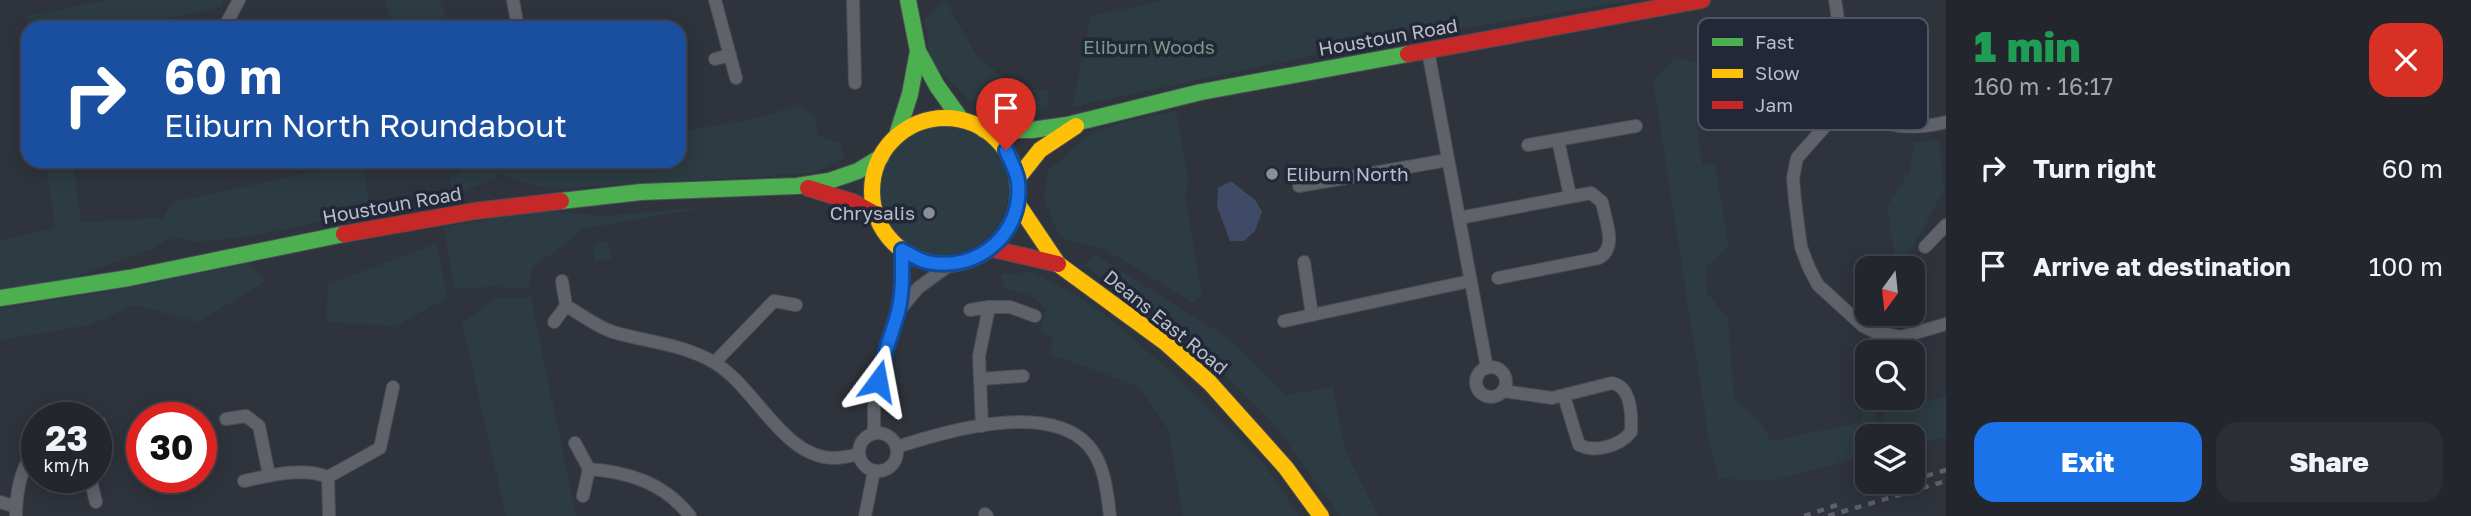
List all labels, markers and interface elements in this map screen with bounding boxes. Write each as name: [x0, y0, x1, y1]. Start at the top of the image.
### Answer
street label: Houstoun Road: [1317, 13, 1459, 60]
legend: [1698, 18, 1928, 130]
text: 1 min: [1974, 21, 2081, 71]
button: close: [2369, 23, 2443, 97]
text: Fast: [1755, 30, 1794, 53]
park label: Eliburn Woods: [1083, 35, 1215, 58]
text: 60 m: [164, 46, 282, 105]
icon: right: [49, 49, 140, 140]
text: Slow: [1755, 61, 1800, 84]
text: 160 m · 16:17: [1974, 72, 2113, 100]
pin: [976, 78, 1036, 150]
icon: arrive: [987, 89, 1025, 127]
text: Jam: [1755, 93, 1793, 116]
text: Eliburn North Roundabout: [164, 106, 567, 144]
icon: right: [1974, 149, 2012, 187]
text: Turn right: [2033, 153, 2156, 184]
text: 60 m: [2382, 153, 2443, 184]
place label: Eliburn North: [1286, 162, 1409, 185]
marker: Eliburn North: [1264, 166, 1280, 182]
street label: Houstoun Road: [321, 181, 463, 228]
place label: Chrysalis: [830, 201, 915, 224]
marker: Chrysalis: [921, 205, 937, 221]
icon: arrive: [1974, 247, 2012, 285]
text: Arrive at destination: [2033, 251, 2291, 282]
text: 100 m: [2369, 251, 2443, 282]
north arrow: [1855, 256, 1925, 326]
map controls: [1855, 256, 1925, 494]
street label: Deans East Road: [1100, 265, 1233, 379]
button: search: [1855, 340, 1925, 410]
position arrow: [841, 344, 915, 418]
speed limit sign: 30: [126, 402, 217, 493]
text: 23: [45, 417, 88, 459]
button: Exit: [1974, 422, 2202, 502]
button: Share: [2216, 422, 2443, 502]
button: layers: [1855, 424, 1925, 494]
text: km/h: [44, 454, 89, 476]

